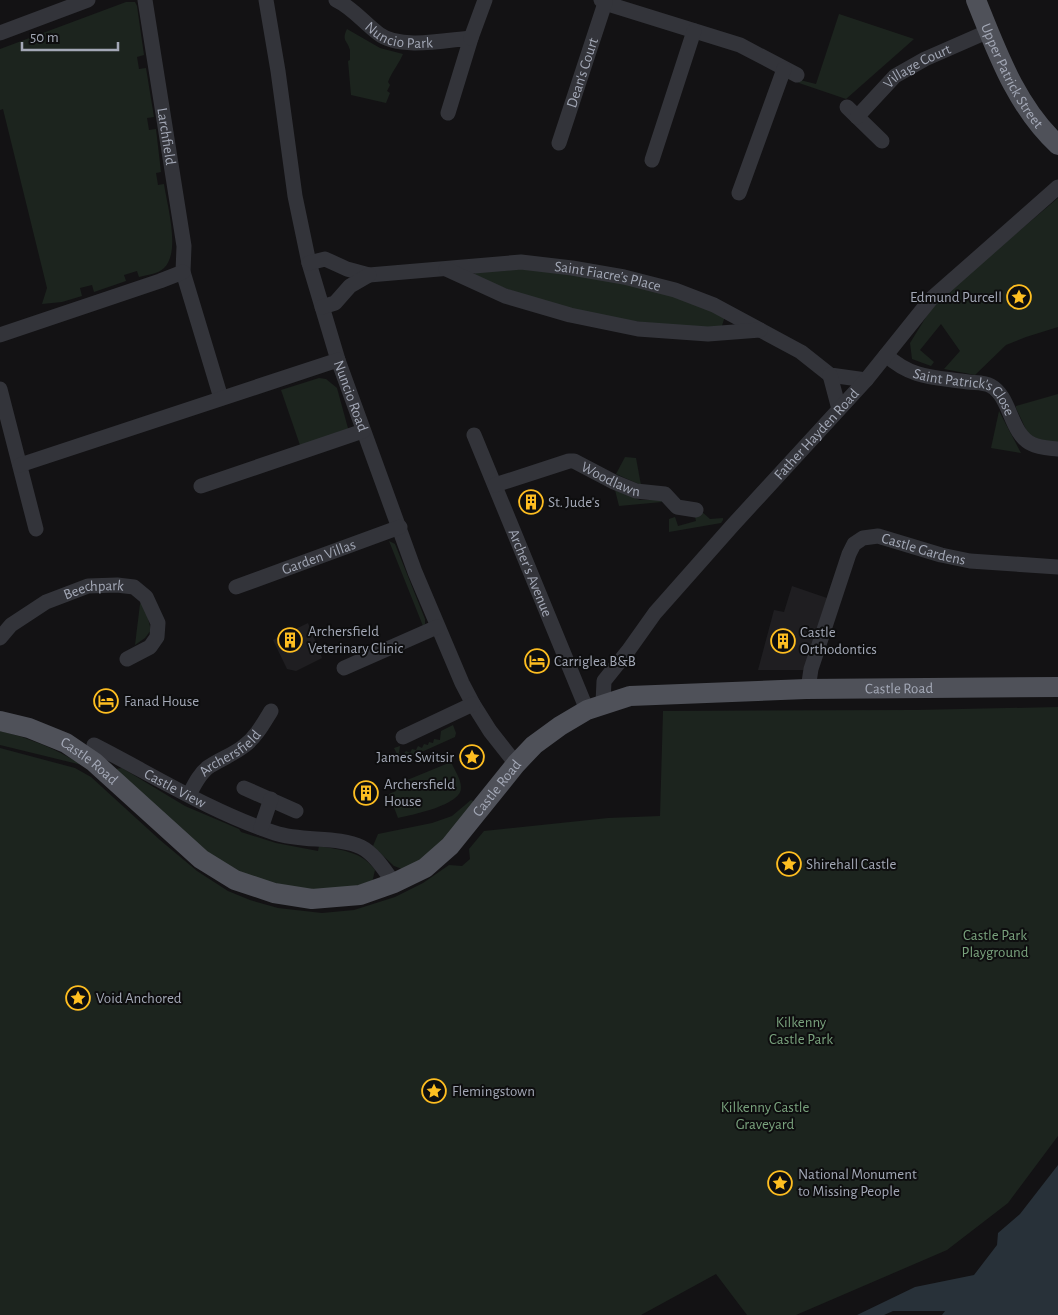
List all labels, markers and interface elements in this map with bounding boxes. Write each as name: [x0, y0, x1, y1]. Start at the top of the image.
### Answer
street label: Nuncio Park: [362, 19, 433, 51]
scale bar: [22, 20, 119, 52]
street label: Upper Patrick Street: [978, 21, 1046, 131]
text: 50 m: [30, 30, 59, 45]
street label: Dean's Court: [564, 36, 601, 110]
street label: Village Court: [881, 42, 953, 91]
street label: Larchfield: [154, 107, 178, 166]
street label: Saint Fiacre's Place: [554, 259, 663, 294]
place icon: Edmund Purcell: [1006, 284, 1032, 310]
place label: Edmund Purcell: [910, 290, 1002, 305]
street label: Nuncio Road: [331, 358, 370, 434]
street label: Saint Patrick's Close: [911, 366, 1017, 418]
street label: Father Hayden Road: [771, 386, 862, 483]
street label: Woodlawn: [579, 459, 641, 499]
building icon: St. Jude's: [518, 489, 544, 515]
place label: St. Jude's: [548, 495, 600, 510]
street label: Archer's Avenue: [505, 527, 555, 619]
street label: Castle Gardens: [880, 531, 967, 568]
street label: Garden Villas: [280, 537, 358, 578]
street label: Beechpark: [62, 578, 125, 603]
place label: Archersfield Veterinary Clinic: [308, 624, 404, 656]
place label: Castle Orthodontics: [800, 625, 877, 657]
building icon: Archersfield Veterinary Clinic: [277, 627, 303, 653]
building icon: Castle Orthodontics: [770, 628, 796, 654]
hotel icon: Carriglea B&B: [524, 648, 550, 674]
place label: Carriglea B&B: [554, 654, 636, 669]
street label: Castle Road: [865, 681, 933, 697]
hotel icon: Fanad House: [93, 688, 119, 714]
place label: Fanad House: [124, 694, 199, 709]
street label: Archersfield: [196, 727, 264, 779]
street label: Castle Road: [59, 735, 121, 788]
place icon: James Switsir: [459, 744, 485, 770]
place label: James Switsir: [377, 750, 454, 765]
street label: Castle Road: [470, 757, 524, 820]
street label: Castle View: [142, 766, 208, 811]
place label: Archersfield House: [384, 777, 455, 809]
building icon: Archersfield House: [353, 780, 379, 806]
place icon: Shirehall Castle: [776, 851, 802, 877]
place label: Shirehall Castle: [806, 857, 896, 872]
park label: Castle Park Playground: [962, 928, 1029, 960]
place icon: Void Anchored: [65, 985, 91, 1011]
place label: Void Anchored: [96, 991, 182, 1006]
park label: Kilkenny Castle Park: [769, 1015, 833, 1047]
place icon: Flemingstown: [421, 1078, 447, 1104]
place label: Flemingstown: [452, 1084, 535, 1099]
park label: Kilkenny Castle Graveyard: [721, 1100, 809, 1132]
place label: National Monument to Missing People: [798, 1167, 917, 1199]
place icon: National Monument to Missing People: [767, 1170, 793, 1196]

